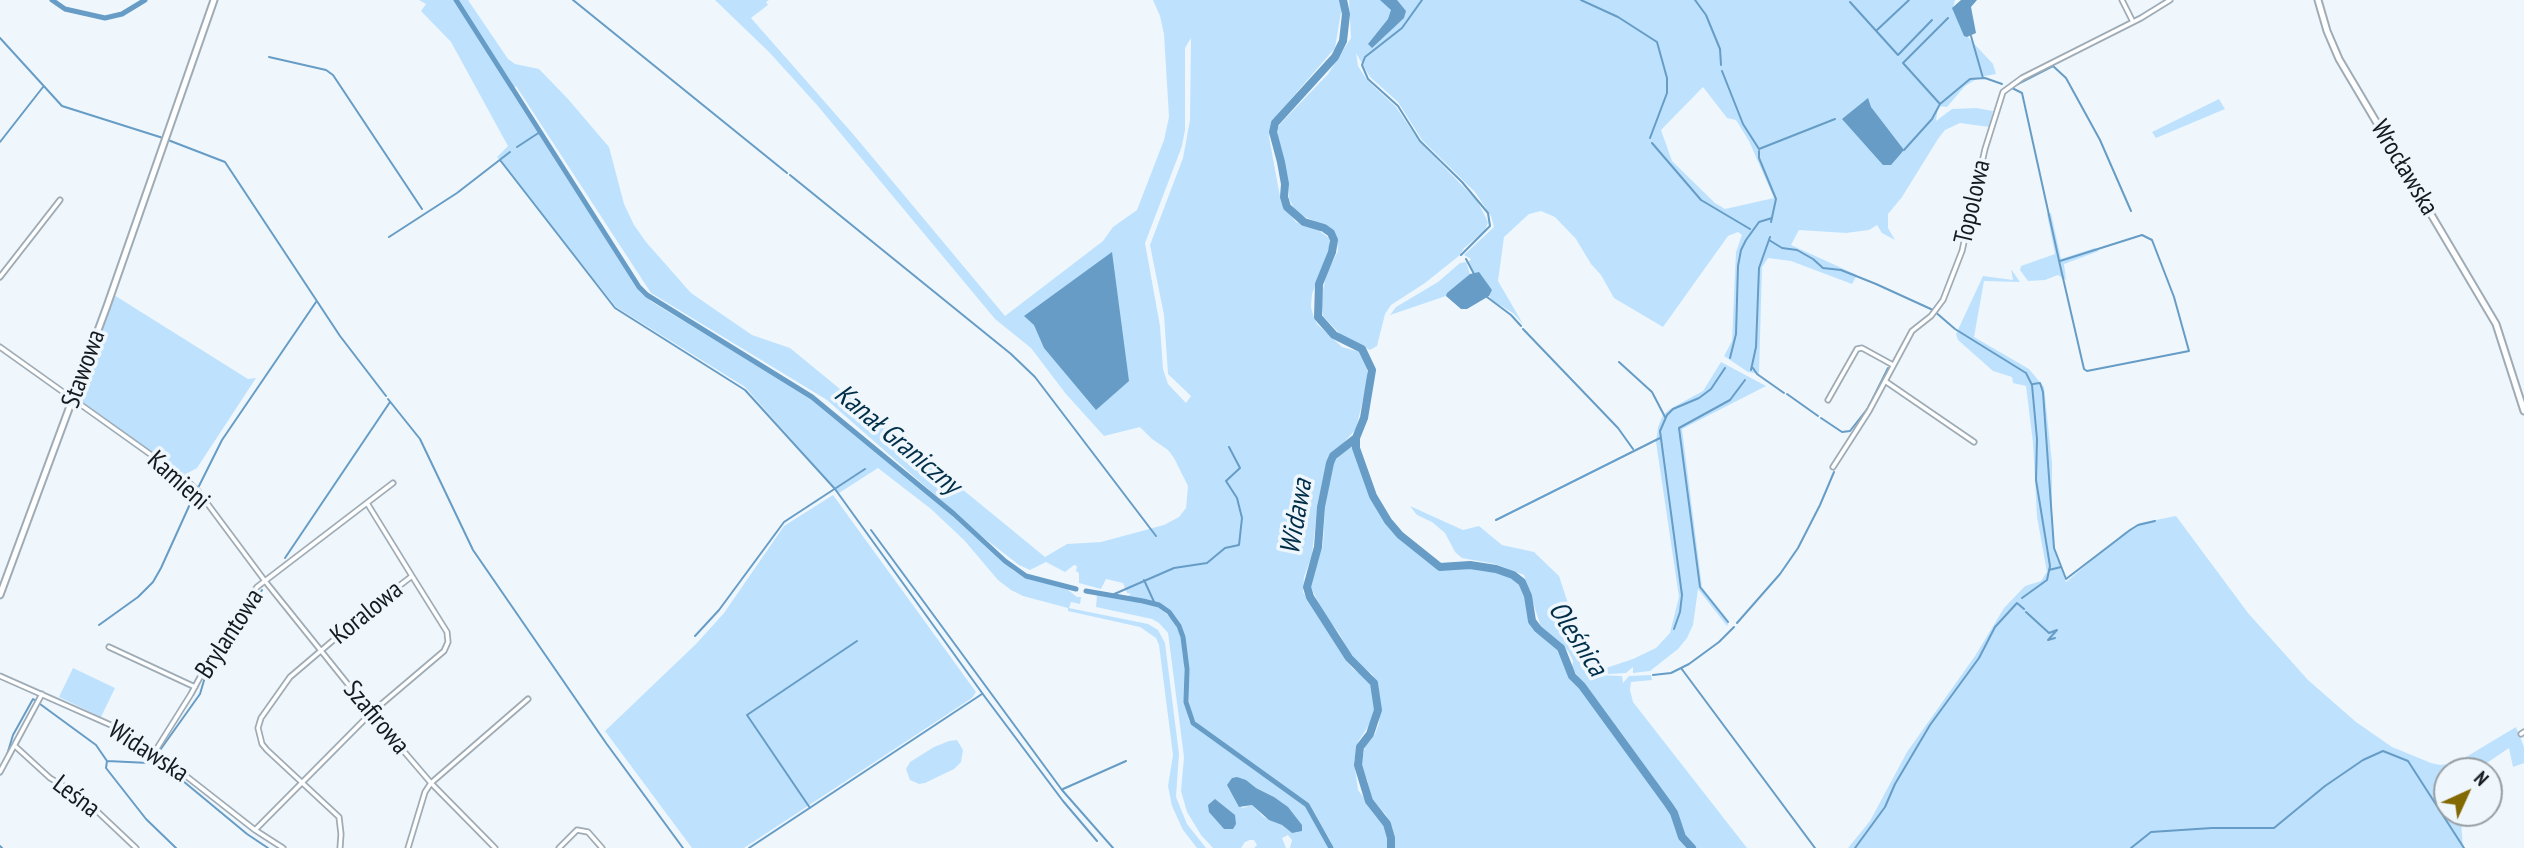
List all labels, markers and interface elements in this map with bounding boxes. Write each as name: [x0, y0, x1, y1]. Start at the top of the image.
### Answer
street label: Wrocławska: [2364, 115, 2444, 221]
street label: Topolowa: [1948, 157, 1998, 247]
street label: Stawowa: [56, 326, 112, 412]
water label: Kanał Graniczny: [827, 378, 967, 502]
street label: Kamieni: [140, 445, 216, 517]
water label: Widawa: [1274, 477, 1320, 557]
street label: Koralowa: [325, 575, 409, 651]
street label: Brylantowa: [189, 583, 271, 685]
water label: Oleśnica: [1540, 595, 1614, 683]
street label: Szafirowa: [336, 675, 416, 761]
street label: Widawska: [102, 715, 194, 789]
north arrow: [2433, 757, 2503, 827]
text: N: [2469, 766, 2494, 791]
street label: Leśna: [46, 769, 106, 825]

